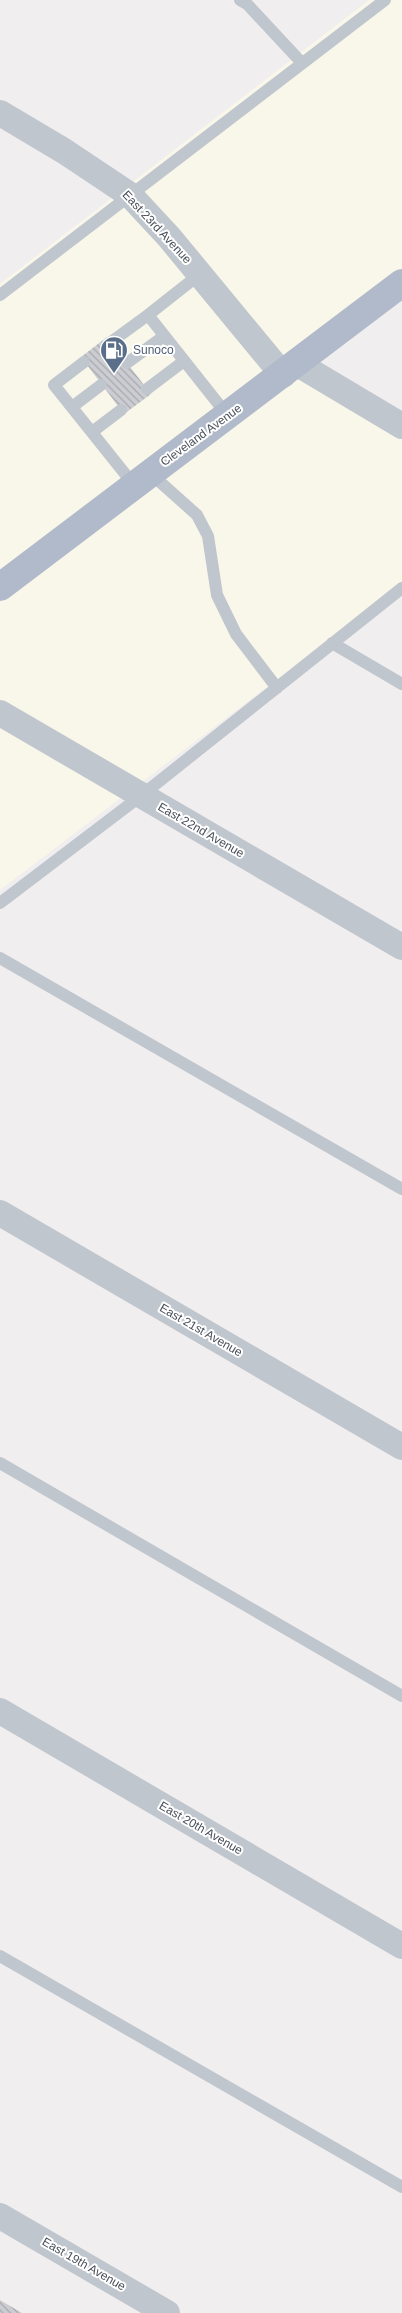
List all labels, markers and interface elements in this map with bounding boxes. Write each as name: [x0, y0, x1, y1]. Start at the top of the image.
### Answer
street label: East 23rd Avenue: [120, 188, 195, 267]
fuel station icon: Sunoco: [99, 335, 129, 374]
place label: Sunoco: [133, 343, 174, 357]
street label: Cleveland Avenue: [158, 401, 244, 469]
street label: East 22nd Avenue: [155, 800, 247, 861]
street label: East 21st Avenue: [157, 1301, 245, 1360]
street label: East 20th Avenue: [157, 1798, 245, 1858]
street label: East 19th Avenue: [40, 2234, 128, 2294]

